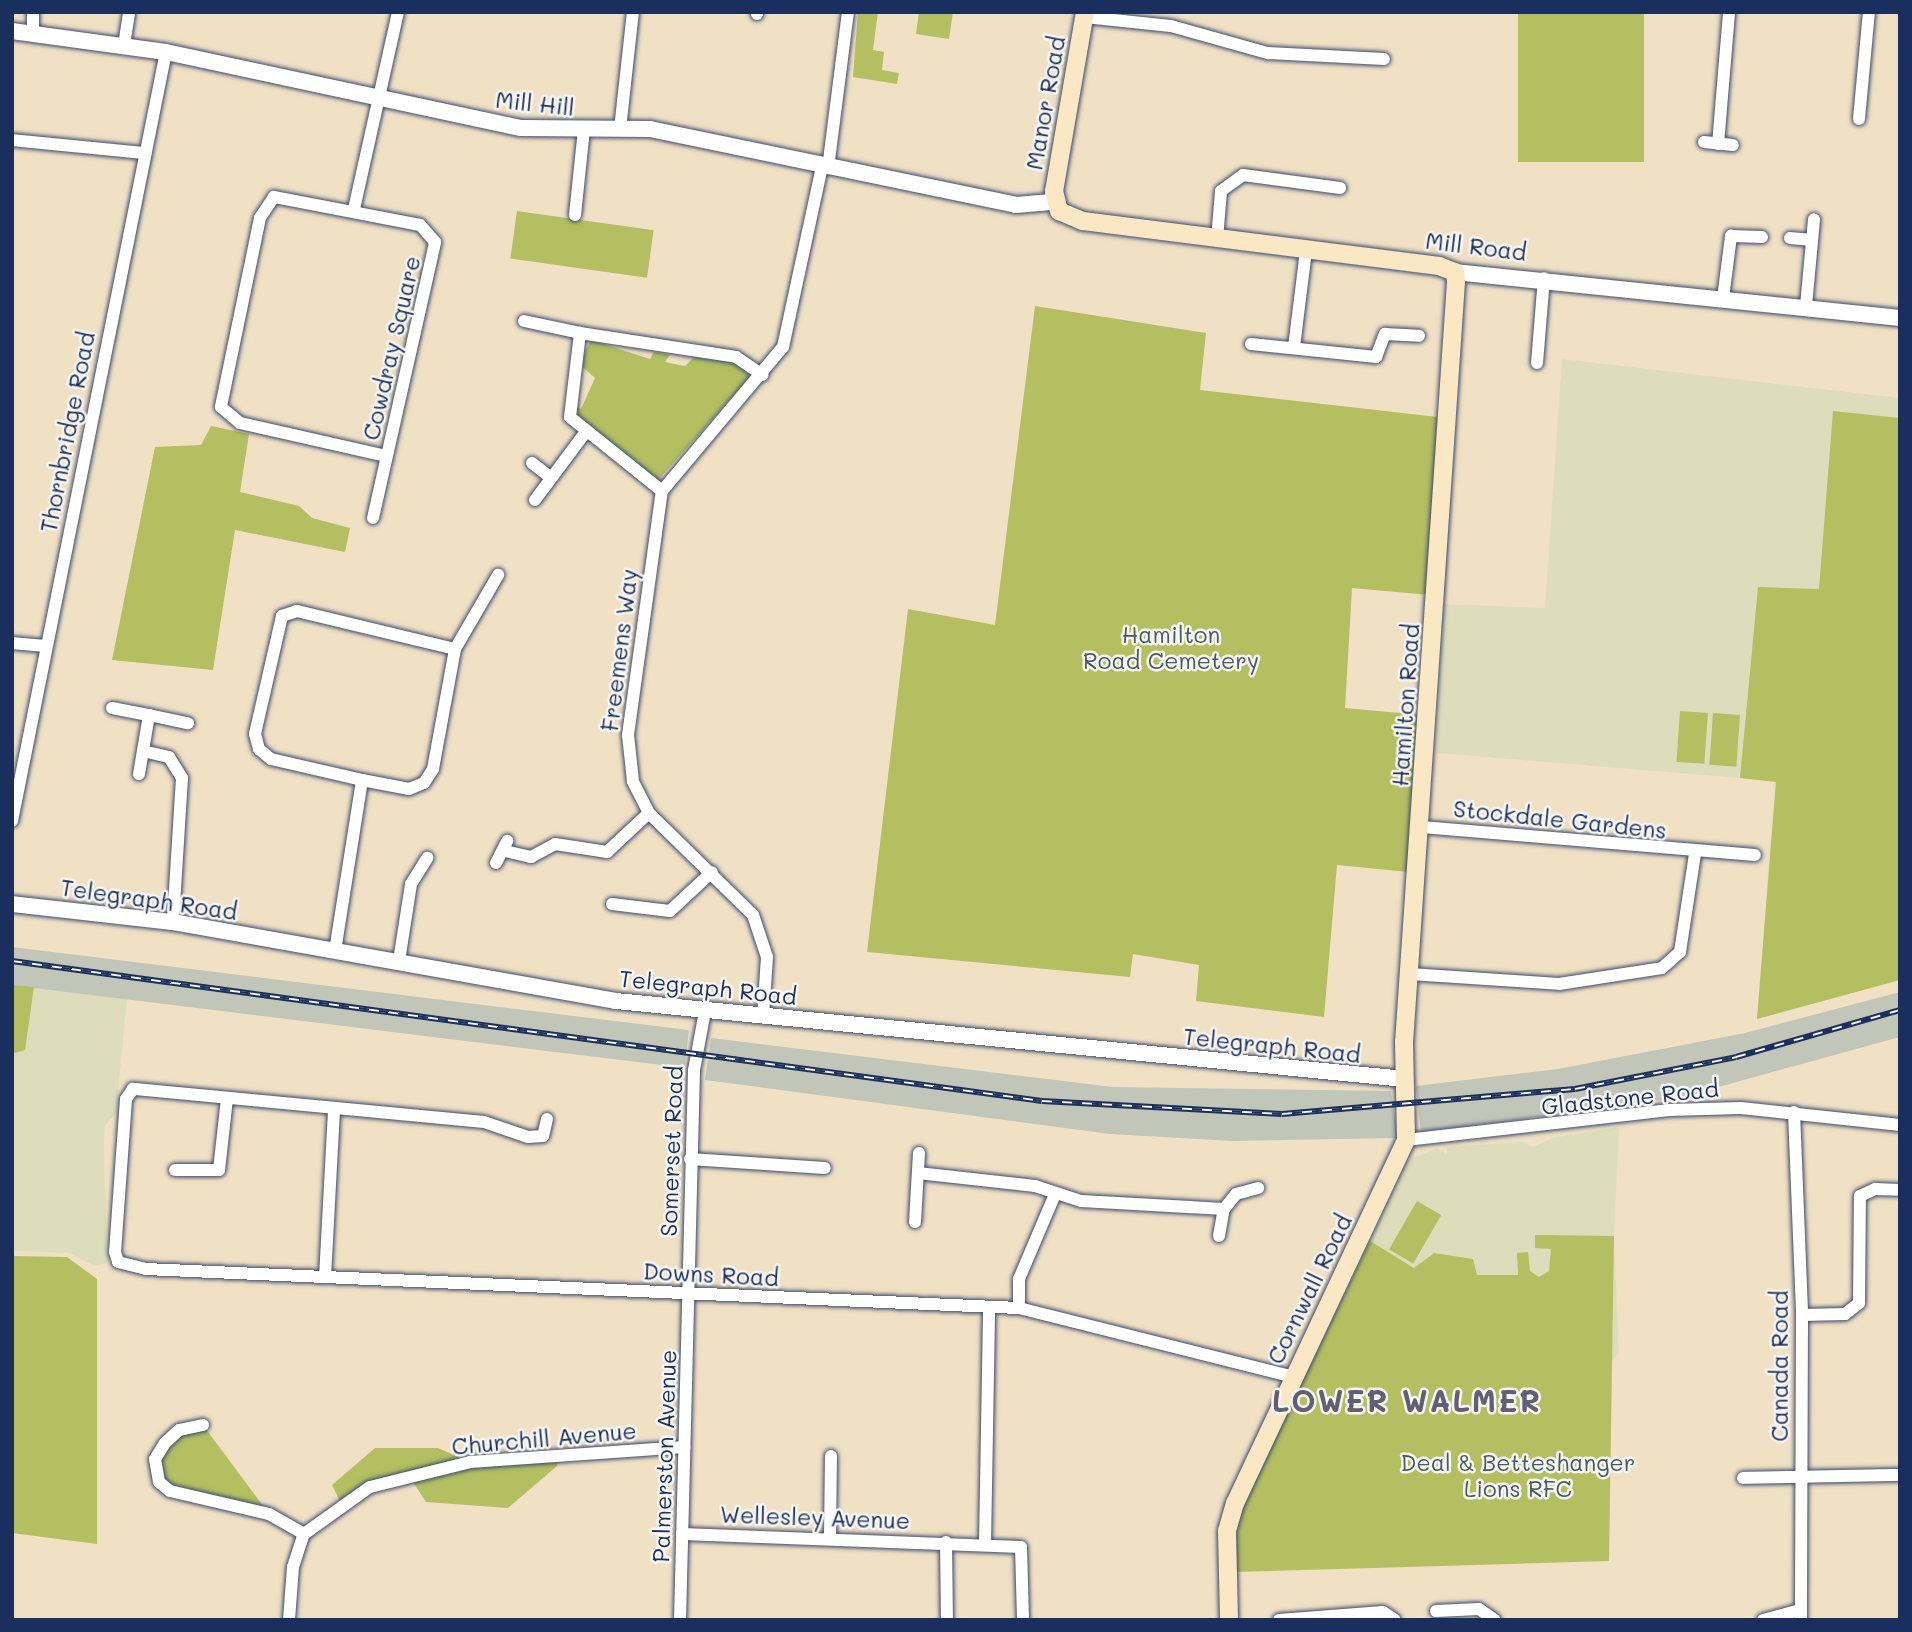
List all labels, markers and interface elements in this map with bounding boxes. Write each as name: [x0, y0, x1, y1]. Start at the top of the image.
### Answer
street label: Manor Road: [1020, 34, 1070, 172]
street label: Mill Hill: [494, 85, 576, 121]
street label: Mill Road: [1424, 226, 1528, 266]
street label: Cowdray Square: [356, 253, 426, 443]
street label: Thornbridge Road: [34, 329, 100, 535]
street label: Freemens Way: [595, 567, 643, 733]
park label: Hamilton Road Cemetery: [1083, 620, 1259, 674]
street label: Hamilton Road: [1386, 623, 1424, 787]
street label: Stockdale Gardens: [1452, 794, 1668, 844]
street label: Telegraph Road: [59, 873, 239, 925]
street label: Telegraph Road: [618, 964, 798, 1010]
street label: Telegraph Road: [1182, 1022, 1362, 1068]
street label: Somerset Road: [654, 1065, 688, 1237]
street label: Gladstone Road: [1540, 1074, 1720, 1120]
street label: Cornwall Road: [1261, 1210, 1357, 1368]
street label: Downs Road: [642, 1257, 780, 1291]
street label: Canada Road: [1765, 1290, 1793, 1442]
street label: Palmerston Avenue: [646, 1349, 682, 1563]
district label: LOWER WALMER: [1273, 1382, 1541, 1418]
street label: Churchill Avenue: [450, 1416, 638, 1460]
park label: Deal & Betteshanger Lions RFC: [1401, 1448, 1635, 1502]
street label: Wellesley Avenue: [719, 1500, 911, 1534]

